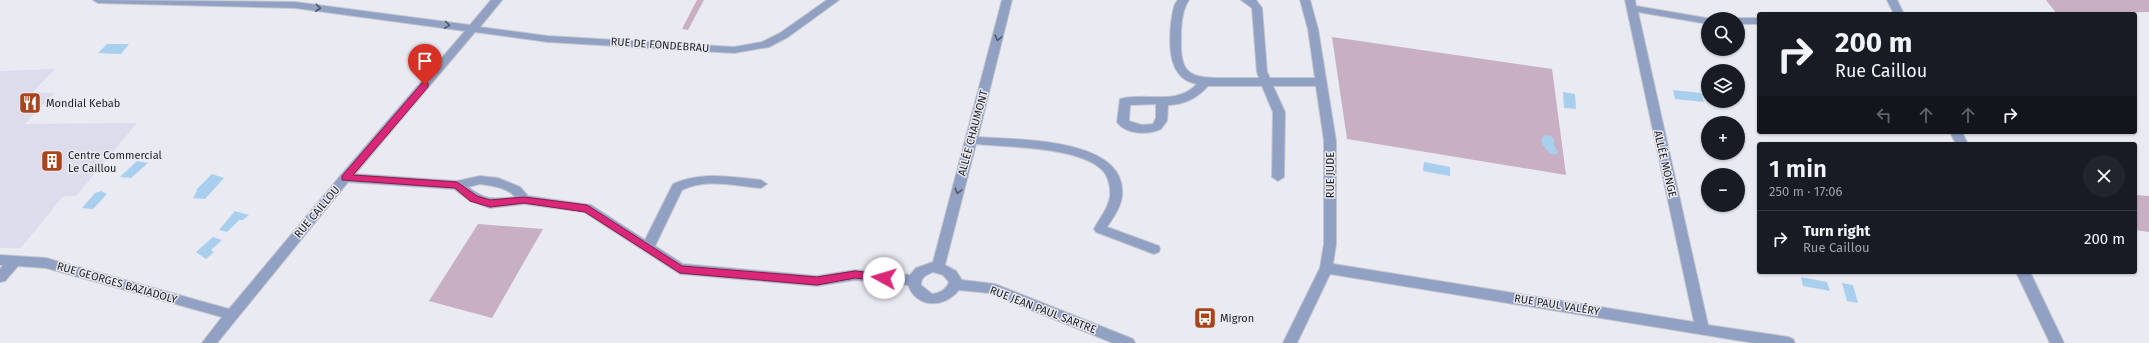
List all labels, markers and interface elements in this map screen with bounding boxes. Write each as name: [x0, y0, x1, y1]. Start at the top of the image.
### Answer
one-way arrow: [315, 3, 321, 12]
map controls: [1701, 12, 1745, 212]
button: search: [1701, 12, 1745, 56]
one-way arrow: [444, 20, 450, 29]
text: 200 m: [1835, 26, 1913, 59]
icon: right: [1769, 28, 1821, 80]
street label: RUE DE FONDEBRAU: [610, 35, 710, 55]
one-way arrow: [994, 35, 1002, 41]
pin: [408, 44, 442, 85]
icon: arrive: [414, 50, 436, 72]
text: Rue Caillou: [1835, 60, 1927, 82]
button: layers: [1701, 64, 1745, 108]
street label: ALLÉE CHAUMONT: [954, 88, 991, 177]
restaurant icon: Mondial Kebab: [17, 90, 43, 116]
place label: Mondial Kebab: [46, 97, 120, 110]
icon: left: [1873, 104, 1895, 126]
icon: ahead: [1915, 104, 1937, 126]
icon: ahead: [1957, 104, 1979, 126]
icon: right: [1999, 104, 2021, 126]
button: +: [1701, 116, 1745, 160]
street label: ALLÉE MONGE: [1651, 129, 1680, 199]
building icon: Centre Commercial Le Caillou: [39, 148, 65, 174]
place label: Centre Commercial Le Caillou: [68, 149, 162, 175]
street label: RUE JUDE: [1324, 152, 1337, 198]
text: 1 min: [1769, 155, 1827, 183]
button: close: [2083, 155, 2125, 197]
button: −: [1701, 168, 1745, 212]
street label: RUE CAILLOU: [292, 183, 342, 241]
text: 250 m · 17:06: [1769, 184, 1843, 199]
one-way arrow: [954, 187, 963, 194]
text: Turn right: [1803, 222, 1870, 240]
icon: right: [1769, 228, 1791, 250]
text: 200 m: [2084, 230, 2125, 248]
text: Rue Caillou: [1803, 240, 1870, 255]
position arrow: [863, 257, 905, 299]
street label: RUE GEORGES BAZIADOLY: [55, 260, 179, 306]
street label: RUE JEAN PAUL SARTRE: [988, 284, 1098, 336]
street label: RUE PAUL VALÉRY: [1513, 291, 1601, 318]
bus stop icon: Migron: [1192, 305, 1218, 331]
place label: Migron: [1220, 312, 1254, 325]

